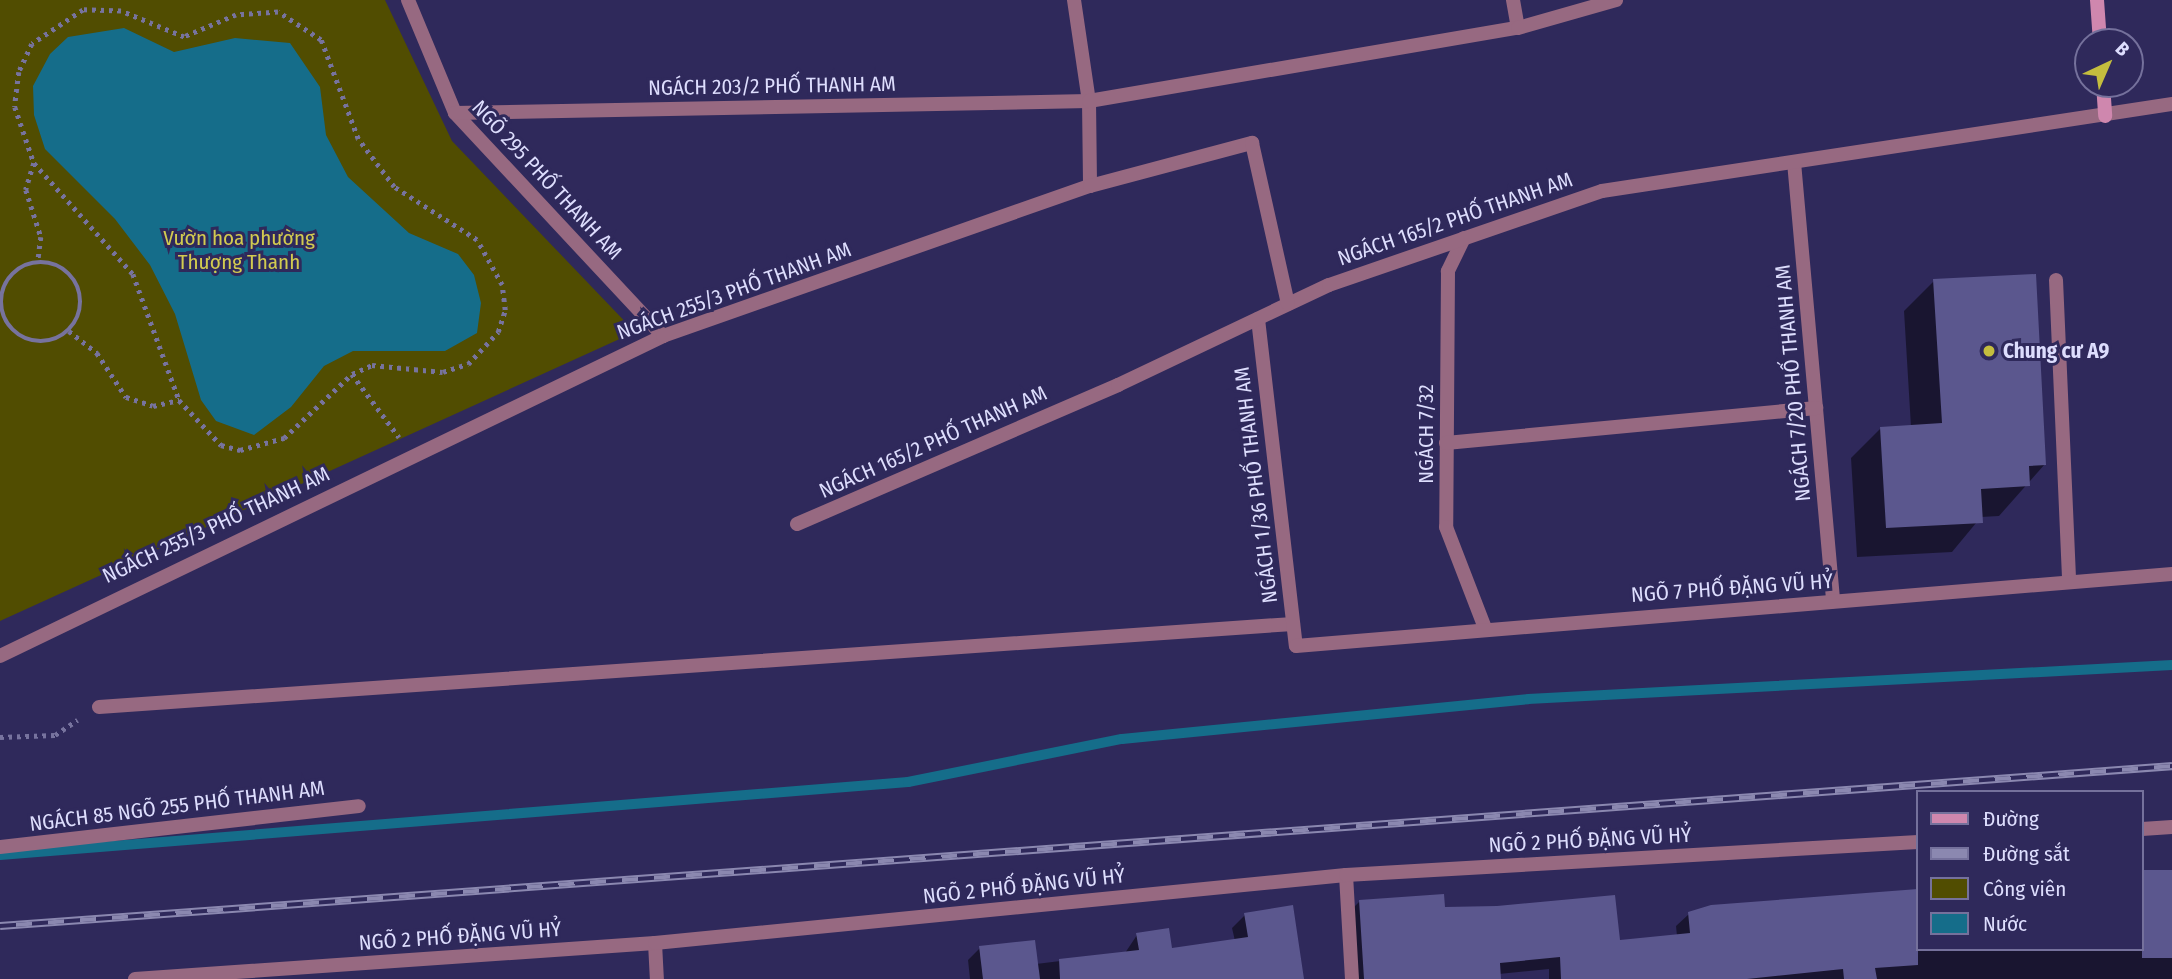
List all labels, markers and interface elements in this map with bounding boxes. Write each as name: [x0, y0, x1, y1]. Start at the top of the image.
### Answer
north arrow: [2074, 28, 2144, 98]
text: B: [2111, 37, 2134, 61]
street label: NGÁCH 203/2 PHỐ THANH AM: [648, 71, 896, 101]
street label: NGÕ 295 PHỐ THANH AM: [467, 95, 627, 265]
street label: NGÁCH 165/2 PHỐ THANH AM: [1334, 167, 1576, 271]
park label: Vườn hoa phường Thượng Thanh: [163, 225, 315, 275]
street label: NGÁCH 255/3 PHỐ THANH AM: [614, 237, 854, 345]
street label: NGÁCH 7/20 PHỐ THANH AM: [1770, 264, 1816, 502]
place label: Chung cư A9: [2003, 338, 2109, 364]
marker: Chung cư A9: [1981, 343, 1997, 359]
street label: NGÁCH 1/36 PHỐ THANH AM: [1229, 365, 1283, 605]
street label: NGÁCH 165/2 PHỐ THANH AM: [815, 380, 1051, 504]
street label: NGÁCH 7/32: [1413, 384, 1439, 484]
street label: NGÁCH 255/3 PHỐ THANH AM: [99, 461, 333, 589]
street label: NGÕ 7 PHỐ ĐẶNG VŨ HỶ: [1630, 568, 1834, 608]
street label: NGÁCH 85 NGÕ 255 PHỐ THANH AM: [28, 775, 326, 837]
legend: [1916, 790, 2144, 951]
text: Đường: [1983, 806, 2039, 832]
street label: NGÕ 2 PHỐ ĐẶNG VŨ HỶ: [1488, 822, 1692, 858]
text: Đường sắt: [1983, 841, 2070, 867]
street label: NGÕ 2 PHỐ ĐẶNG VŨ HỶ: [922, 863, 1126, 909]
text: Công viên: [1983, 876, 2066, 902]
text: Nước: [1983, 911, 2027, 937]
street label: NGÕ 2 PHỐ ĐẶNG VŨ HỶ: [358, 916, 562, 956]

